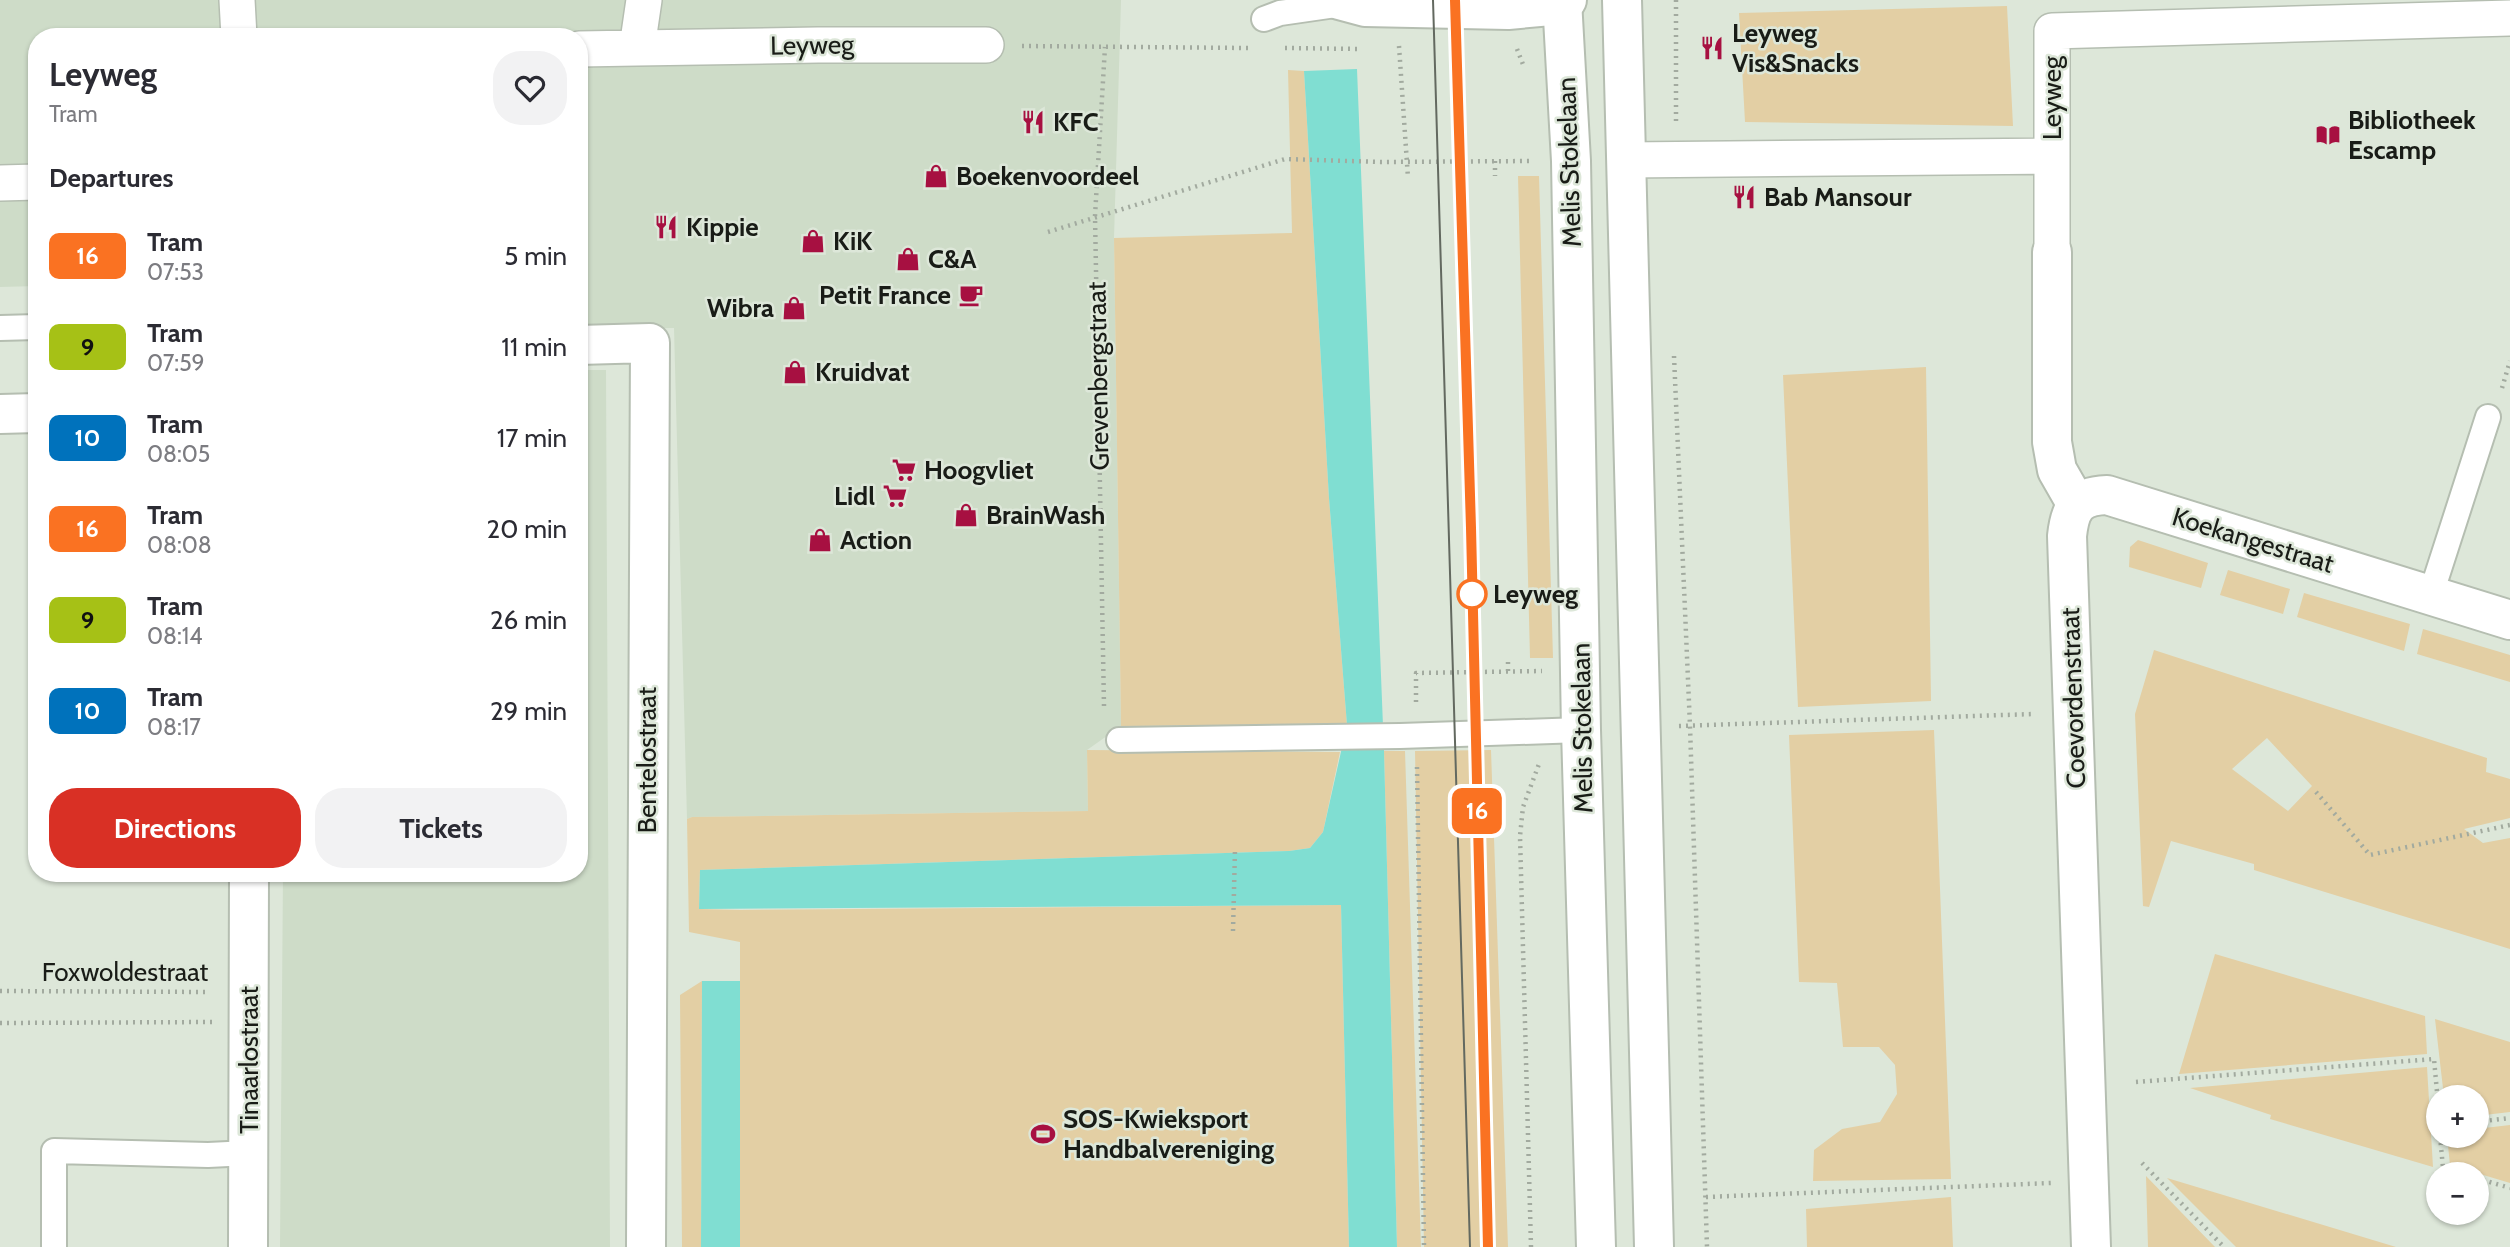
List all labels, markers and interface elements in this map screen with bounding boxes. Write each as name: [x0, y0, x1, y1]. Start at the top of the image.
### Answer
place label: Leyweg Vis&Snacks: [1732, 17, 1859, 79]
street label: Leyweg: [770, 28, 855, 62]
restaurant icon: Leyweg Vis&Snacks: [1698, 34, 1726, 62]
button: heart: [493, 51, 567, 125]
text: Leyweg: [49, 54, 157, 94]
street label: Leyweg: [2036, 55, 2068, 140]
street label: Melis Stokelaan: [1550, 76, 1588, 248]
text: Tram: [49, 100, 98, 128]
place label: Bibliotheek Escamp: [2348, 104, 2476, 166]
place label: KFC: [1053, 106, 1099, 138]
restaurant icon: KFC: [1019, 108, 1047, 136]
library icon: Bibliotheek Escamp: [2314, 121, 2342, 149]
place label: Boekenvoordeel: [956, 160, 1139, 192]
text: Departures: [49, 162, 173, 194]
shop icon: Boekenvoordeel: [922, 162, 950, 190]
place label: Bab Mansour: [1764, 181, 1912, 213]
restaurant icon: Bab Mansour: [1730, 183, 1758, 211]
place label: Kippie: [686, 211, 759, 243]
restaurant icon: Kippie: [652, 213, 680, 241]
place label: KiK: [833, 225, 873, 257]
text: Tram: [147, 226, 203, 258]
shop icon: KiK: [799, 227, 827, 255]
text: 5 min: [504, 240, 567, 272]
text: 16: [76, 241, 99, 270]
place label: C&A: [928, 243, 977, 275]
shop icon: C&A: [894, 245, 922, 273]
text: 07:53: [147, 258, 204, 286]
place label: Petit France: [819, 279, 951, 311]
cafe icon: Petit France: [957, 281, 985, 309]
street label: Grevenbergstraat: [1080, 281, 1116, 471]
place label: Wibra: [707, 292, 774, 324]
shop icon: Wibra: [780, 294, 808, 322]
text: Tram: [147, 317, 203, 349]
text: 11 min: [501, 331, 567, 363]
text: 9: [81, 332, 94, 361]
text: 07:59: [147, 349, 205, 377]
place label: Kruidvat: [815, 356, 910, 388]
shop icon: Kruidvat: [781, 358, 809, 386]
text: Tram: [147, 408, 203, 440]
text: 17 min: [497, 422, 567, 454]
text: 10: [75, 423, 100, 452]
text: 08:05: [147, 440, 210, 468]
place label: Hoogvliet: [924, 454, 1034, 486]
supermarket icon: Hoogvliet: [890, 456, 918, 484]
place label: Lidl: [834, 480, 875, 512]
supermarket icon: Lidl: [881, 482, 909, 510]
text: Tram: [147, 499, 203, 531]
place label: BrainWash: [986, 499, 1105, 531]
street label: Koekangestraat: [2168, 500, 2338, 580]
shop icon: BrainWash: [952, 501, 980, 529]
text: 20 min: [487, 513, 567, 545]
text: 16: [76, 514, 99, 543]
place label: Action: [840, 524, 912, 556]
shop icon: Action: [806, 526, 834, 554]
text: 08:08: [147, 531, 212, 559]
place label: Leyweg: [1493, 578, 1578, 610]
marker: Leyweg: [1457, 579, 1487, 609]
text: Tram: [147, 590, 203, 622]
text: 26 min: [490, 604, 567, 636]
text: 9: [81, 605, 94, 634]
street label: Coevordenstraat: [2054, 607, 2092, 789]
text: 08:14: [147, 622, 203, 650]
street label: Melis Stokelaan: [1565, 643, 1599, 813]
text: Tram: [147, 681, 203, 713]
street label: Bentelostraat: [631, 687, 663, 833]
text: 29 min: [490, 695, 567, 727]
text: 10: [75, 696, 100, 725]
text: 08:17: [147, 713, 201, 741]
button: Directions: [49, 788, 301, 868]
button: Tickets: [315, 788, 567, 868]
line badge: 16: [1446, 788, 1508, 834]
text: 16: [1466, 796, 1488, 825]
street label: Foxwoldestraat: [42, 956, 208, 988]
street label: Tinaarlostraat: [233, 986, 265, 1134]
map controls: [2426, 1085, 2489, 1225]
button: +: [2426, 1085, 2489, 1148]
place label: SOS-Kwieksport Handbalvereniging: [1063, 1103, 1274, 1165]
sports icon: SOS-Kwieksport Handbalvereniging: [1029, 1120, 1057, 1148]
button: −: [2426, 1162, 2489, 1225]

